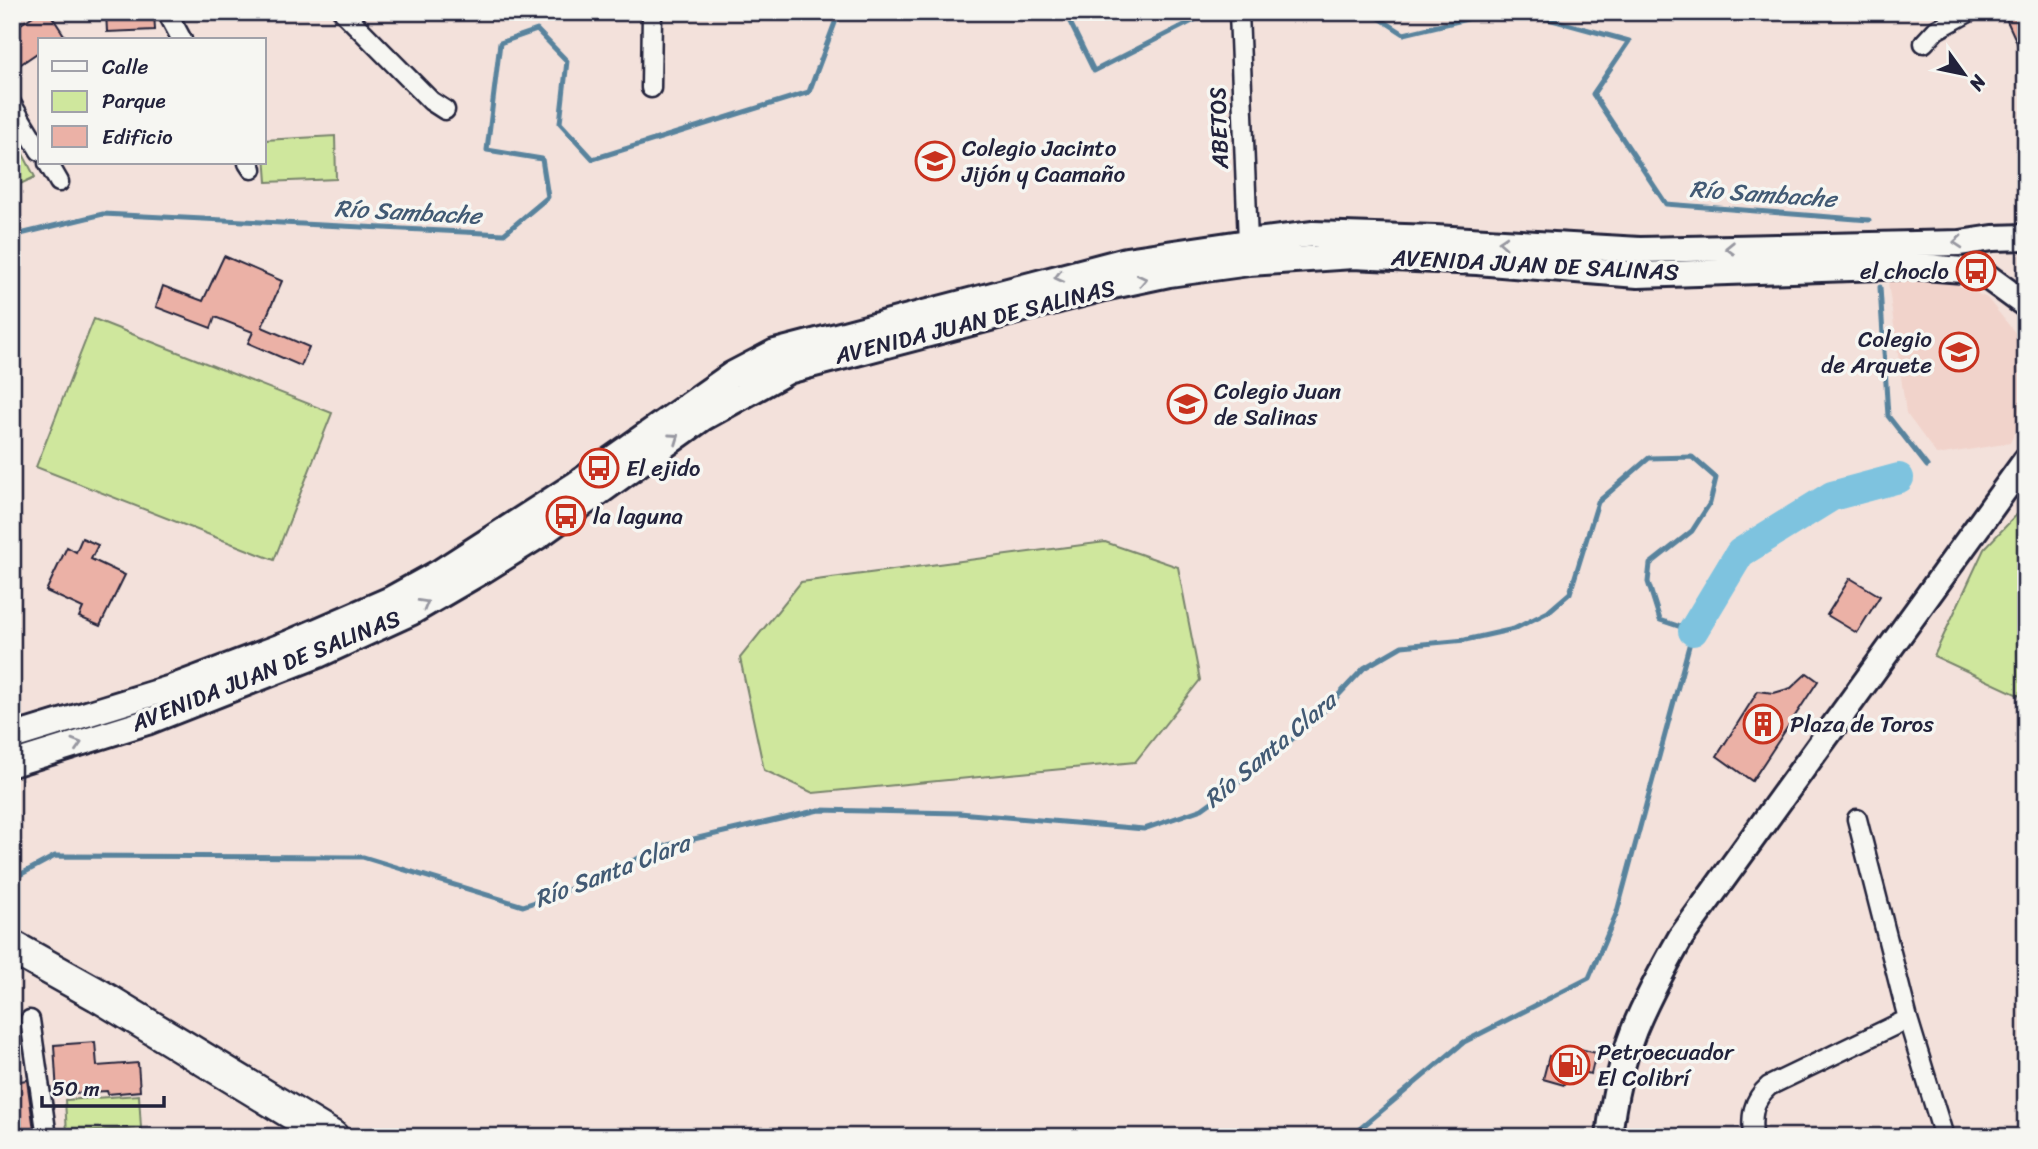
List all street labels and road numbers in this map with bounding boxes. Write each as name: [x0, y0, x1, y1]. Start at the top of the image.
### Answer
street label: ABETOS: [1197, 86, 1241, 171]
street label: AVENIDA JUAN DE SALINAS: [1389, 237, 1680, 293]
street label: AVENIDA JUAN DE SALINAS: [829, 267, 1120, 377]
street label: AVENIDA JUAN DE SALINAS: [124, 598, 407, 744]

